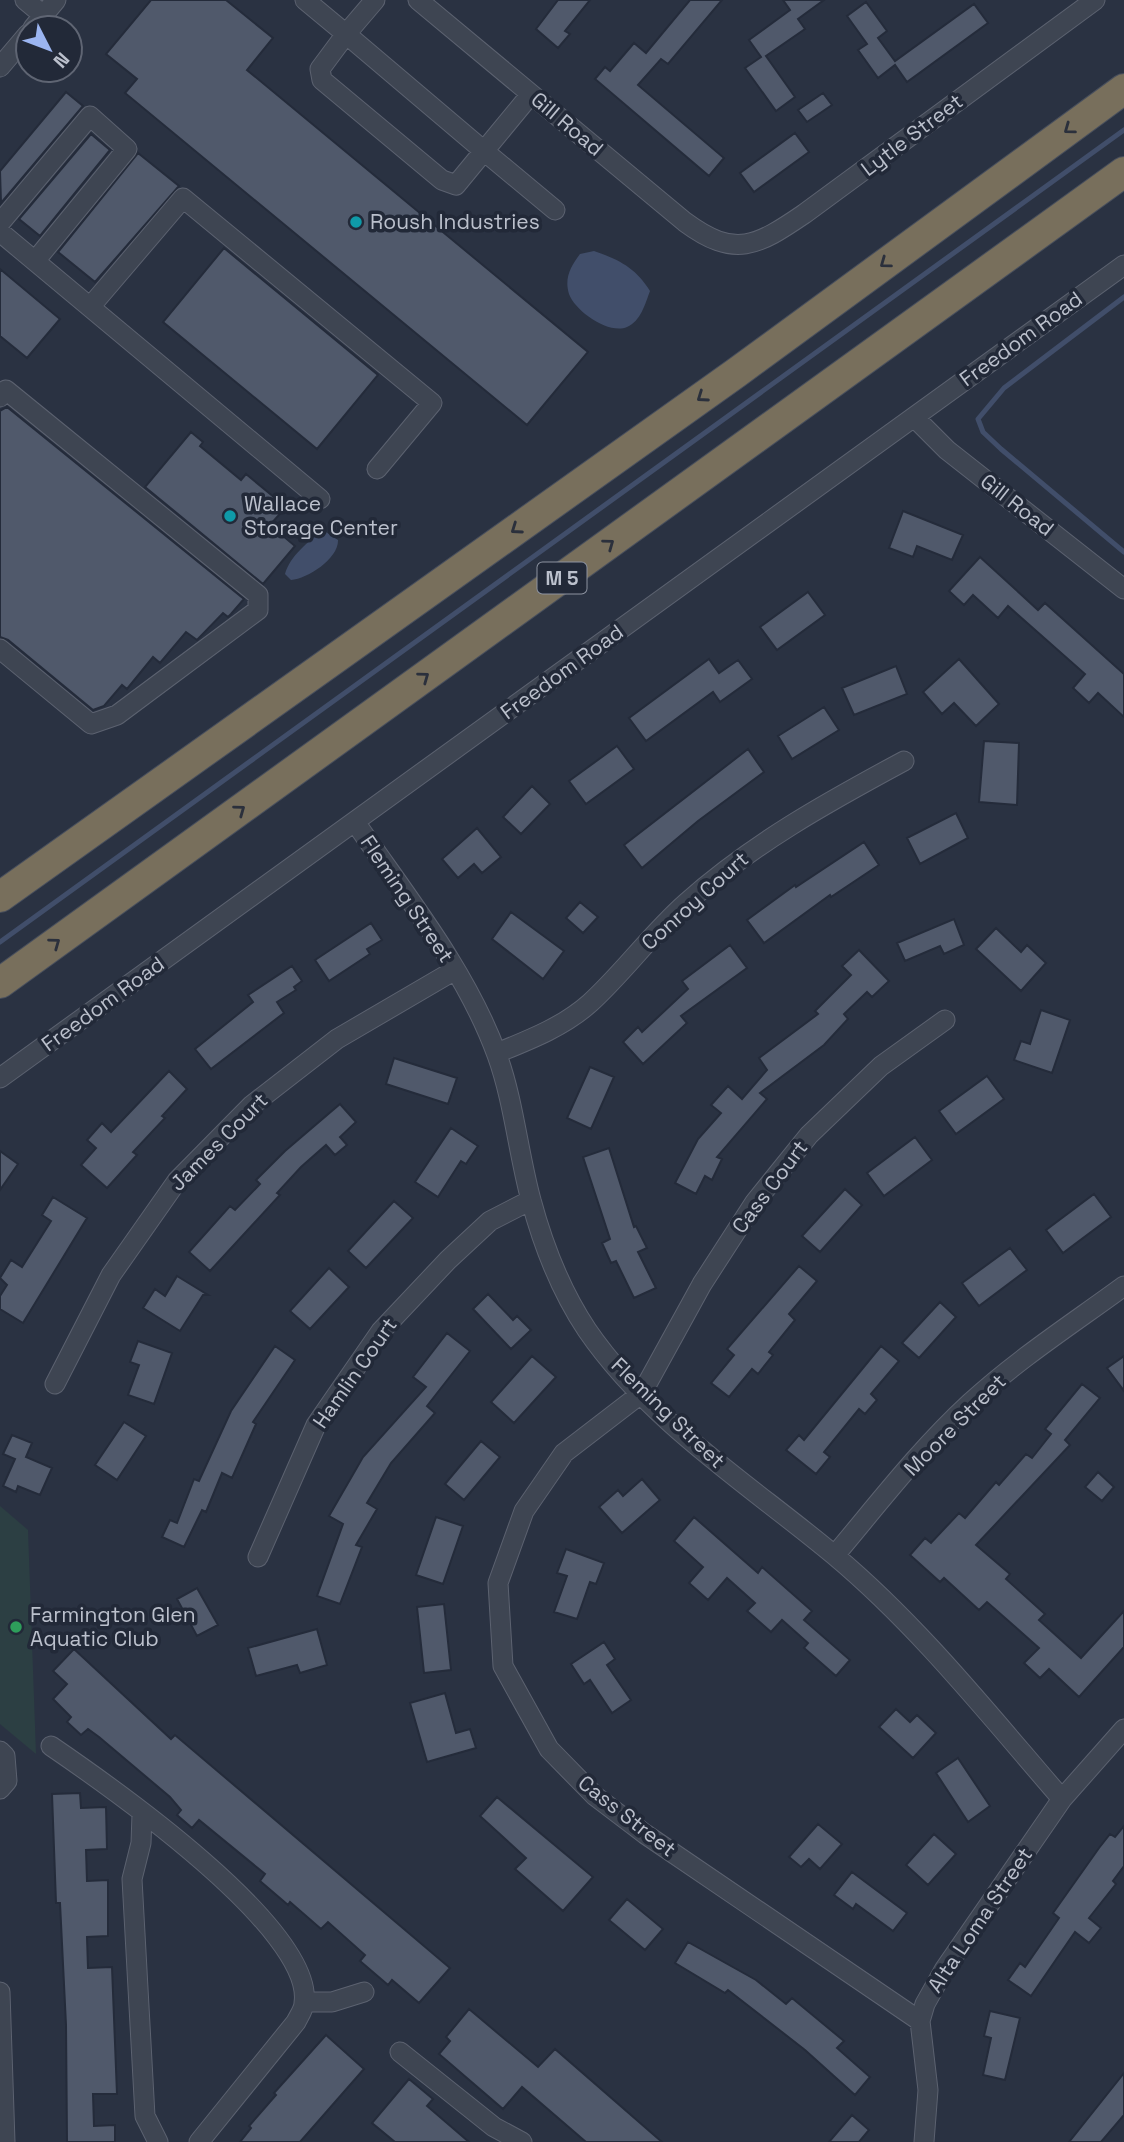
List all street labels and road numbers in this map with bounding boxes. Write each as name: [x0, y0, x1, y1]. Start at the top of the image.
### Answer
street label: Gill Road: [526, 86, 609, 162]
street label: Lytle Street: [855, 87, 968, 182]
street label: Freedom Road: [954, 285, 1087, 392]
street label: Gill Road: [975, 467, 1060, 542]
road number: M 5: [538, 562, 586, 594]
street label: Freedom Road: [495, 618, 628, 725]
street label: Fleming Street: [355, 830, 460, 968]
street label: Conroy Court: [635, 845, 754, 956]
street label: Freedom Road: [36, 950, 169, 1057]
street label: James Court: [164, 1087, 273, 1196]
street label: Cass Court: [726, 1135, 813, 1239]
street label: Hamlin Court: [306, 1312, 403, 1433]
street label: Fleming Street: [606, 1352, 731, 1474]
street label: Moore Street: [898, 1368, 1011, 1481]
street label: Cass Street: [573, 1769, 682, 1862]
street label: Alta Loma Street: [921, 1842, 1038, 1998]

